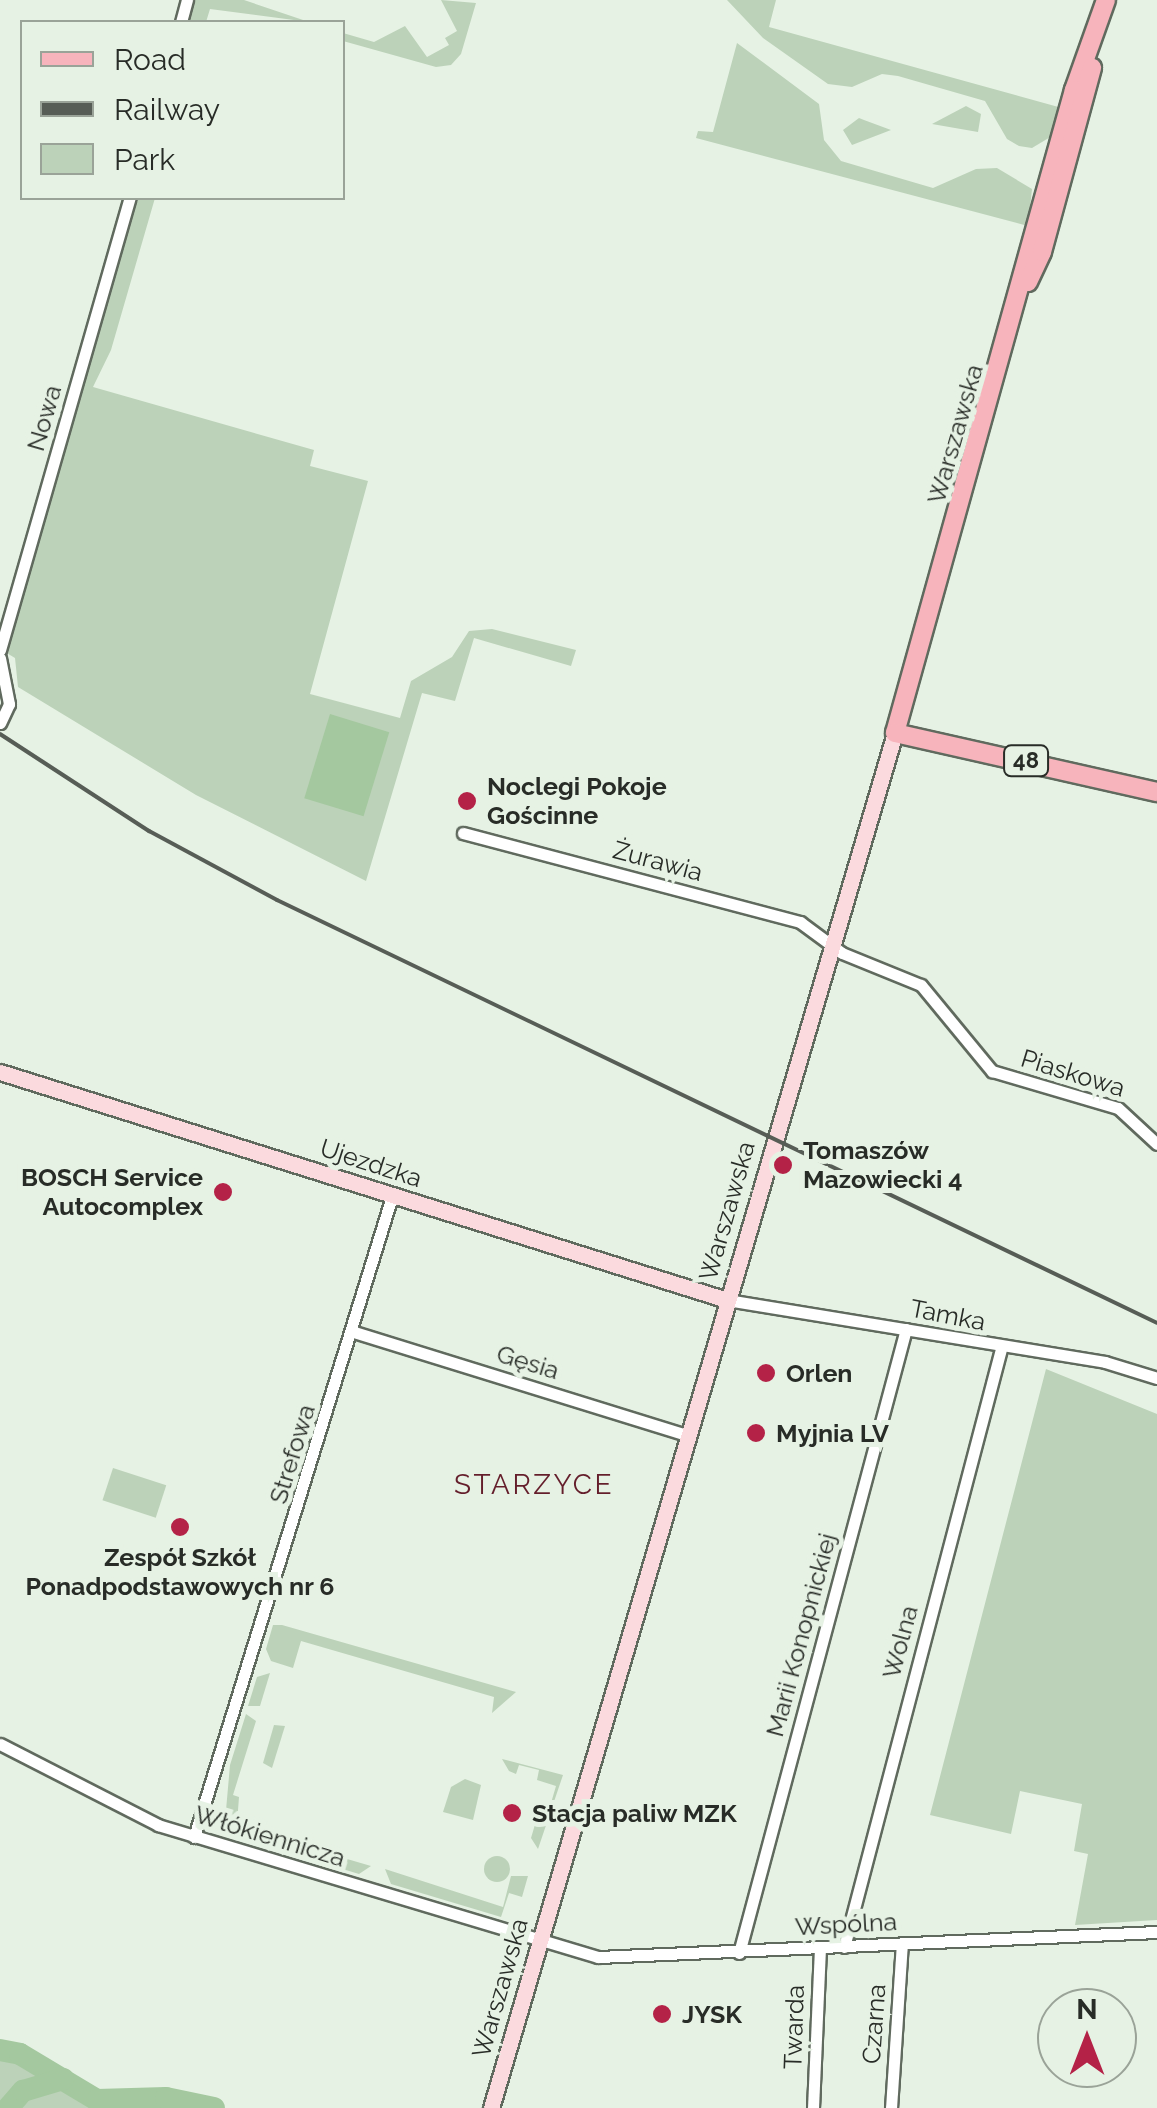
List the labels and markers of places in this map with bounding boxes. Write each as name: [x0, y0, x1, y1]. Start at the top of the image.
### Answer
place label: Noclegi Pokoje Gościnne: [487, 772, 667, 831]
marker: Noclegi Pokoje Gościnne: [456, 790, 478, 812]
place label: Tomaszów Mazowiecki 4: [803, 1136, 963, 1195]
marker: Tomaszów Mazowiecki 4: [772, 1154, 794, 1176]
place label: BOSCH Service Autocomplex: [21, 1163, 203, 1222]
marker: BOSCH Service Autocomplex: [212, 1181, 234, 1203]
place label: Orlen: [786, 1358, 852, 1388]
marker: Orlen: [755, 1362, 777, 1384]
place label: Myjnia LV: [776, 1418, 889, 1448]
marker: Myjnia LV: [745, 1422, 767, 1444]
marker: Zespół Szkół Ponadpodstawowych nr 6: [169, 1516, 191, 1538]
place label: Zespół Szkół Ponadpodstawowych nr 6: [25, 1543, 335, 1602]
place label: Stacja paliw MZK: [532, 1798, 737, 1828]
marker: Stacja paliw MZK: [501, 1802, 523, 1824]
place label: JYSK: [682, 1999, 742, 2029]
marker: JYSK: [651, 2003, 673, 2025]

